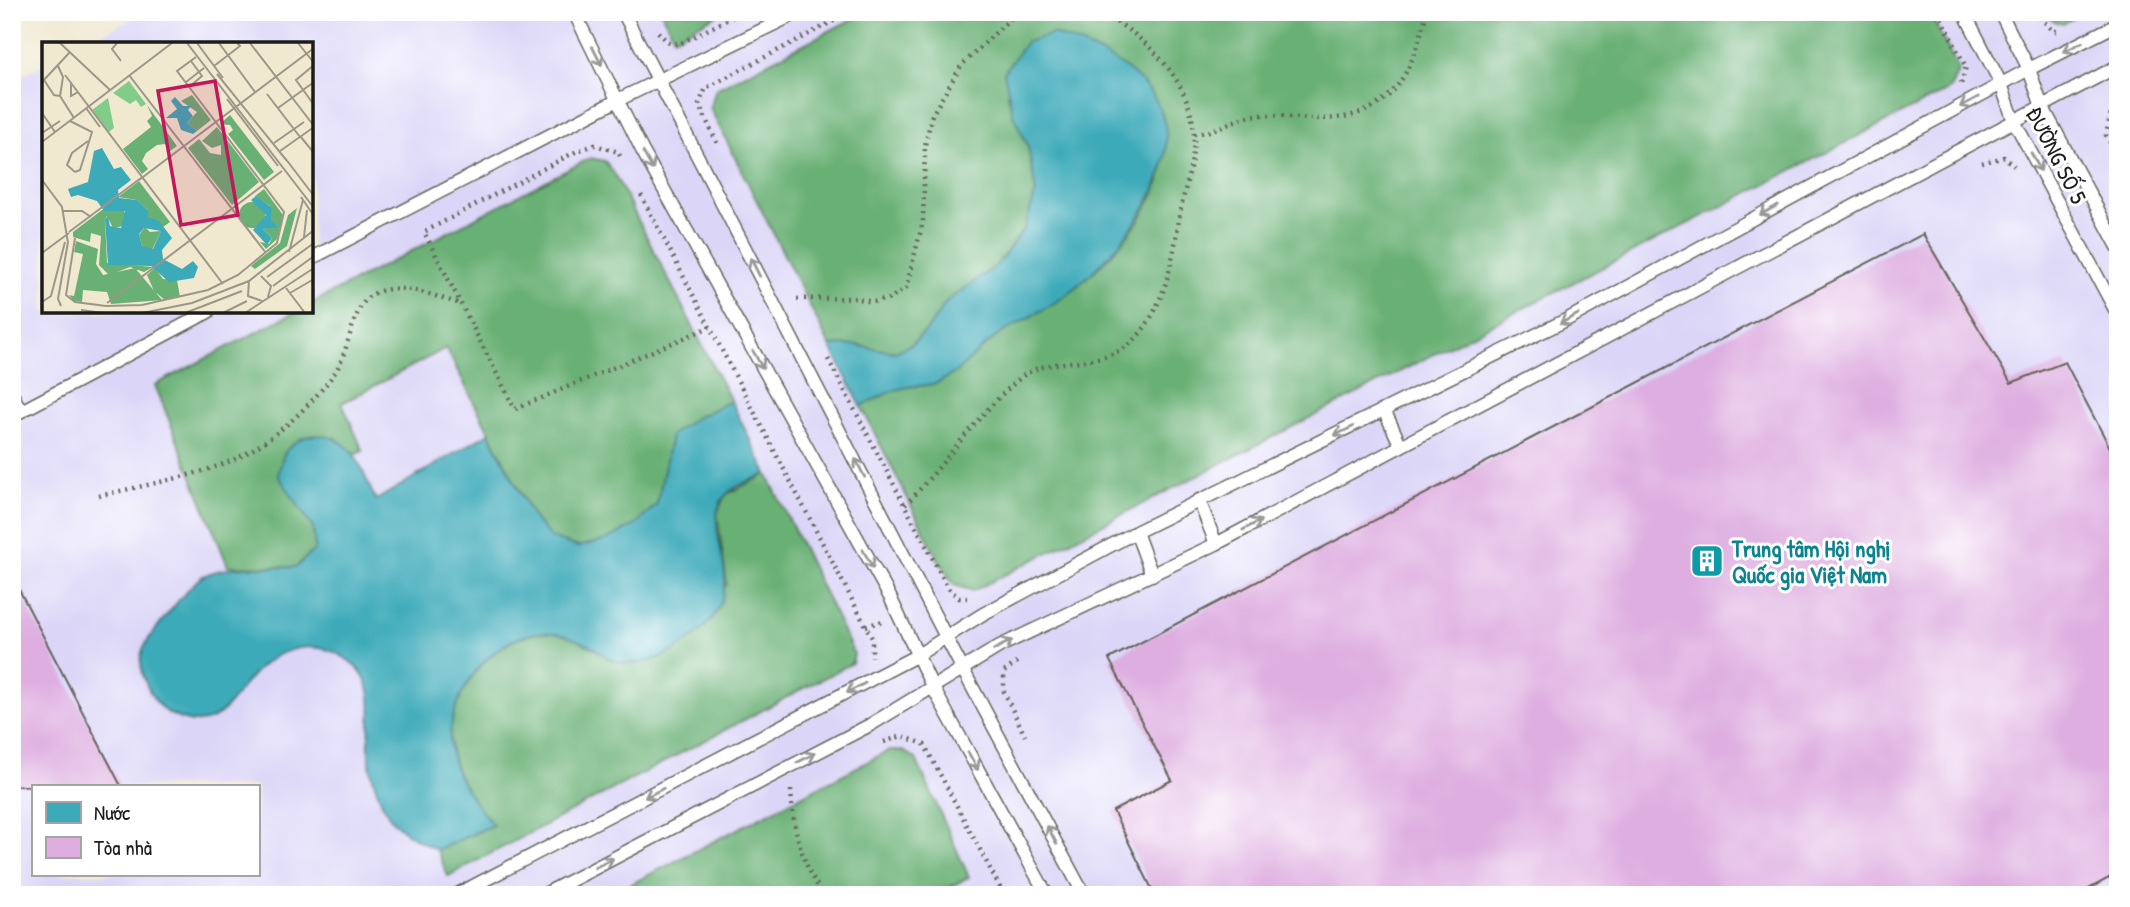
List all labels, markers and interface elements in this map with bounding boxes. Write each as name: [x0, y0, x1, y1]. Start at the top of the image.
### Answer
one-way arrow: [2063, 40, 2084, 54]
inset map: [42, 42, 313, 313]
one-way arrow: [590, 45, 604, 65]
one-way arrow: [1959, 95, 1980, 109]
street label: ĐƯỜNG SỐ 5: [2019, 101, 2095, 209]
one-way arrow: [641, 150, 655, 170]
one-way arrow: [2030, 151, 2043, 172]
one-way arrow: [1759, 204, 1780, 217]
one-way arrow: [748, 257, 762, 277]
one-way arrow: [1559, 312, 1580, 326]
one-way arrow: [752, 349, 765, 370]
one-way arrow: [1334, 425, 1355, 439]
one-way arrow: [853, 459, 867, 479]
one-way arrow: [1241, 518, 1261, 532]
place label: Trung tâm Hội nghị Quốc gia Việt Nam: [1731, 533, 1891, 591]
building icon: Trung tâm Hội nghị Quốc gia Việt Nam: [1688, 542, 1726, 580]
one-way arrow: [862, 548, 875, 569]
one-way arrow: [992, 638, 1013, 651]
one-way arrow: [846, 682, 867, 696]
one-way arrow: [967, 750, 980, 771]
one-way arrow: [795, 751, 815, 765]
legend: [32, 785, 259, 876]
one-way arrow: [644, 786, 664, 800]
text: Nước: [94, 798, 131, 827]
one-way arrow: [1044, 825, 1058, 845]
text: Tòa nhà: [94, 833, 152, 862]
one-way arrow: [593, 856, 614, 870]

